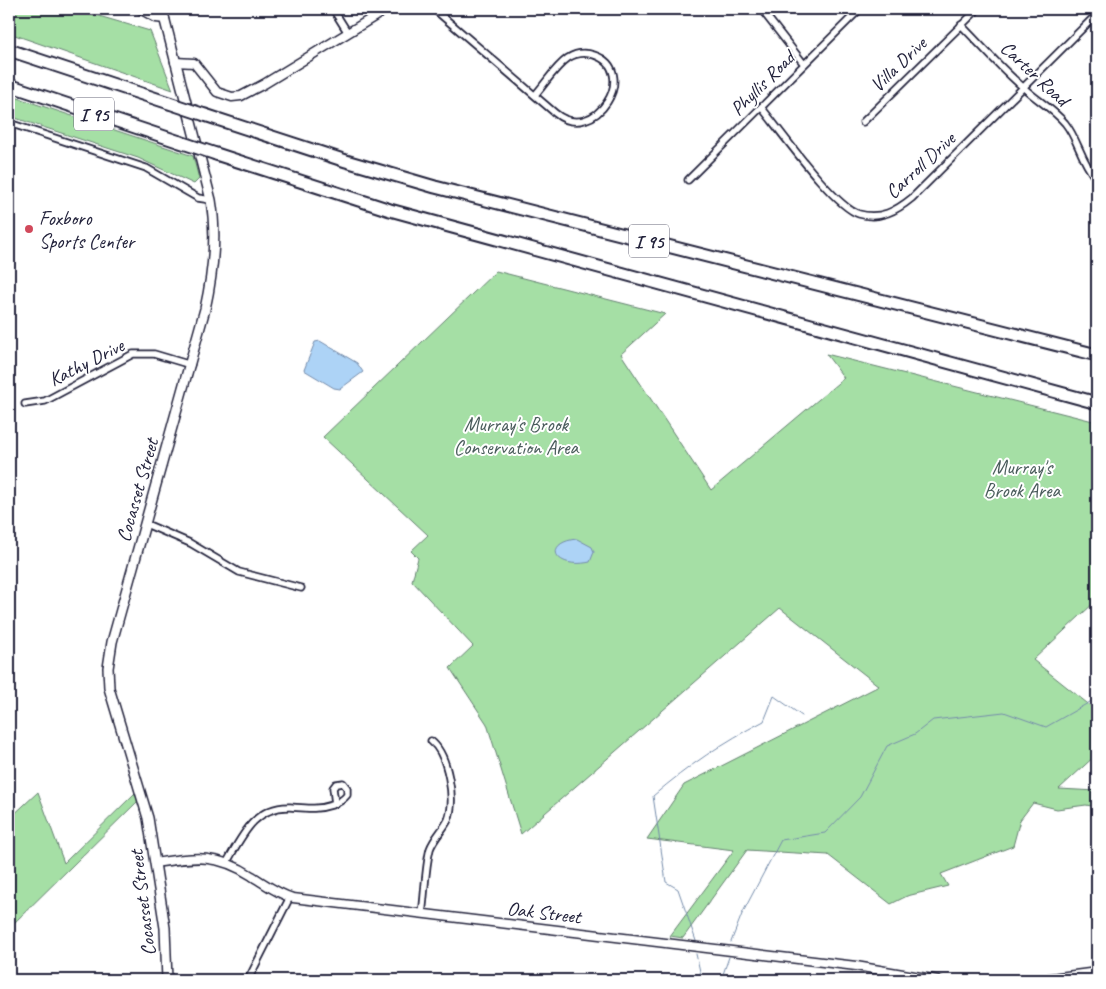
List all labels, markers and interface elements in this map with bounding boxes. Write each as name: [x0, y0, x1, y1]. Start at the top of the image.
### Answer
street label: Villa Drive: [865, 30, 933, 97]
street label: Carter Road: [995, 35, 1076, 114]
street label: Phyllis Road: [725, 44, 802, 121]
road number: I 95: [74, 98, 114, 130]
street label: Carroll Drive: [880, 126, 962, 204]
place label: Foxboro Sports Center: [39, 206, 136, 254]
marker: Foxboro Sports Center: [23, 223, 35, 235]
road number: I 95: [629, 225, 669, 258]
street label: Kathy Drive: [44, 332, 129, 392]
park label: Murray's Brook Conservation Area: [454, 412, 579, 460]
street label: Cocasset Street: [111, 433, 165, 545]
park label: Murray's Brook Area: [984, 455, 1061, 503]
street label: Cocasset Street: [123, 846, 161, 957]
street label: Oak Street: [506, 896, 585, 930]

